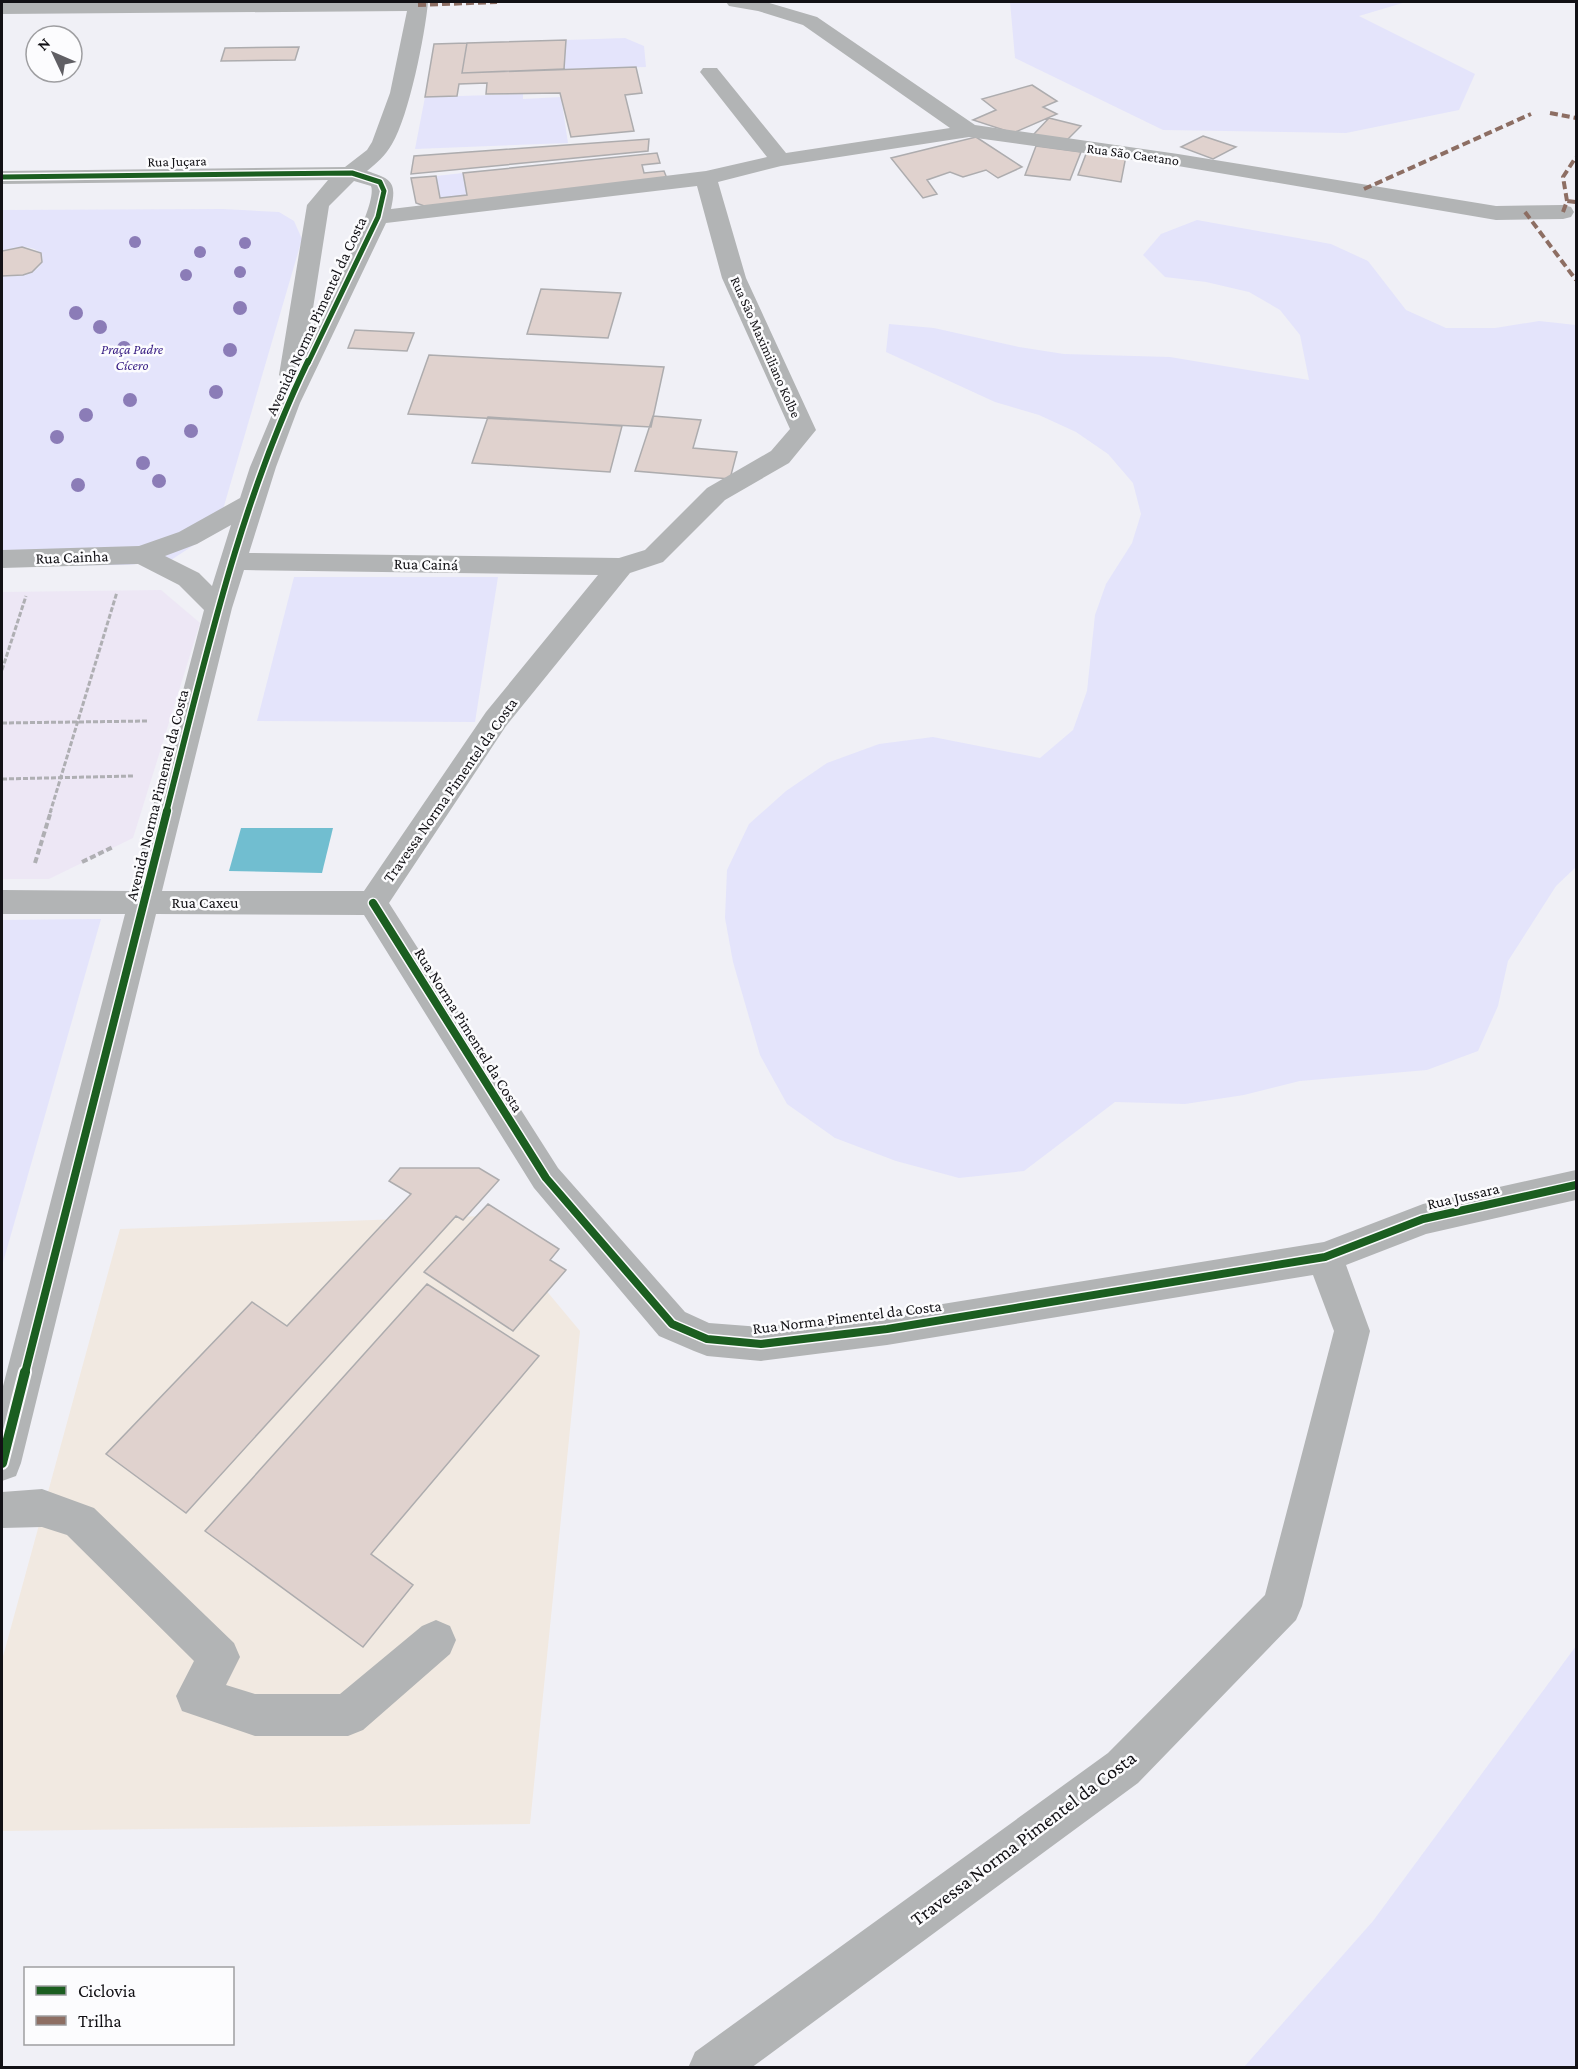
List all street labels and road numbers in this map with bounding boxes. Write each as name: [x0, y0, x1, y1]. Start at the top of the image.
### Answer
street label: Rua São Caetano: [1086, 140, 1180, 168]
street label: Rua Juçara: [147, 152, 207, 170]
street label: Avenida Norma Pimentel da Costa: [262, 213, 370, 418]
street label: Rua São Maximiliano Kolbe: [728, 274, 804, 420]
street label: Rua Cainha: [35, 547, 109, 567]
street label: Rua Cainá: [394, 555, 459, 573]
street label: Avenida Norma Pimentel da Costa: [122, 687, 192, 902]
street label: Travessa Norma Pimentel da Costa: [380, 694, 521, 885]
street label: Rua Caxeu: [171, 894, 239, 911]
street label: Rua Norma Pimentel da Costa: [411, 945, 527, 1116]
street label: Rua Jussara: [1425, 1179, 1502, 1214]
street label: Rua Norma Pimentel da Costa: [752, 1297, 943, 1337]
street label: Travessa Norma Pimentel da Costa: [906, 1746, 1140, 1930]

